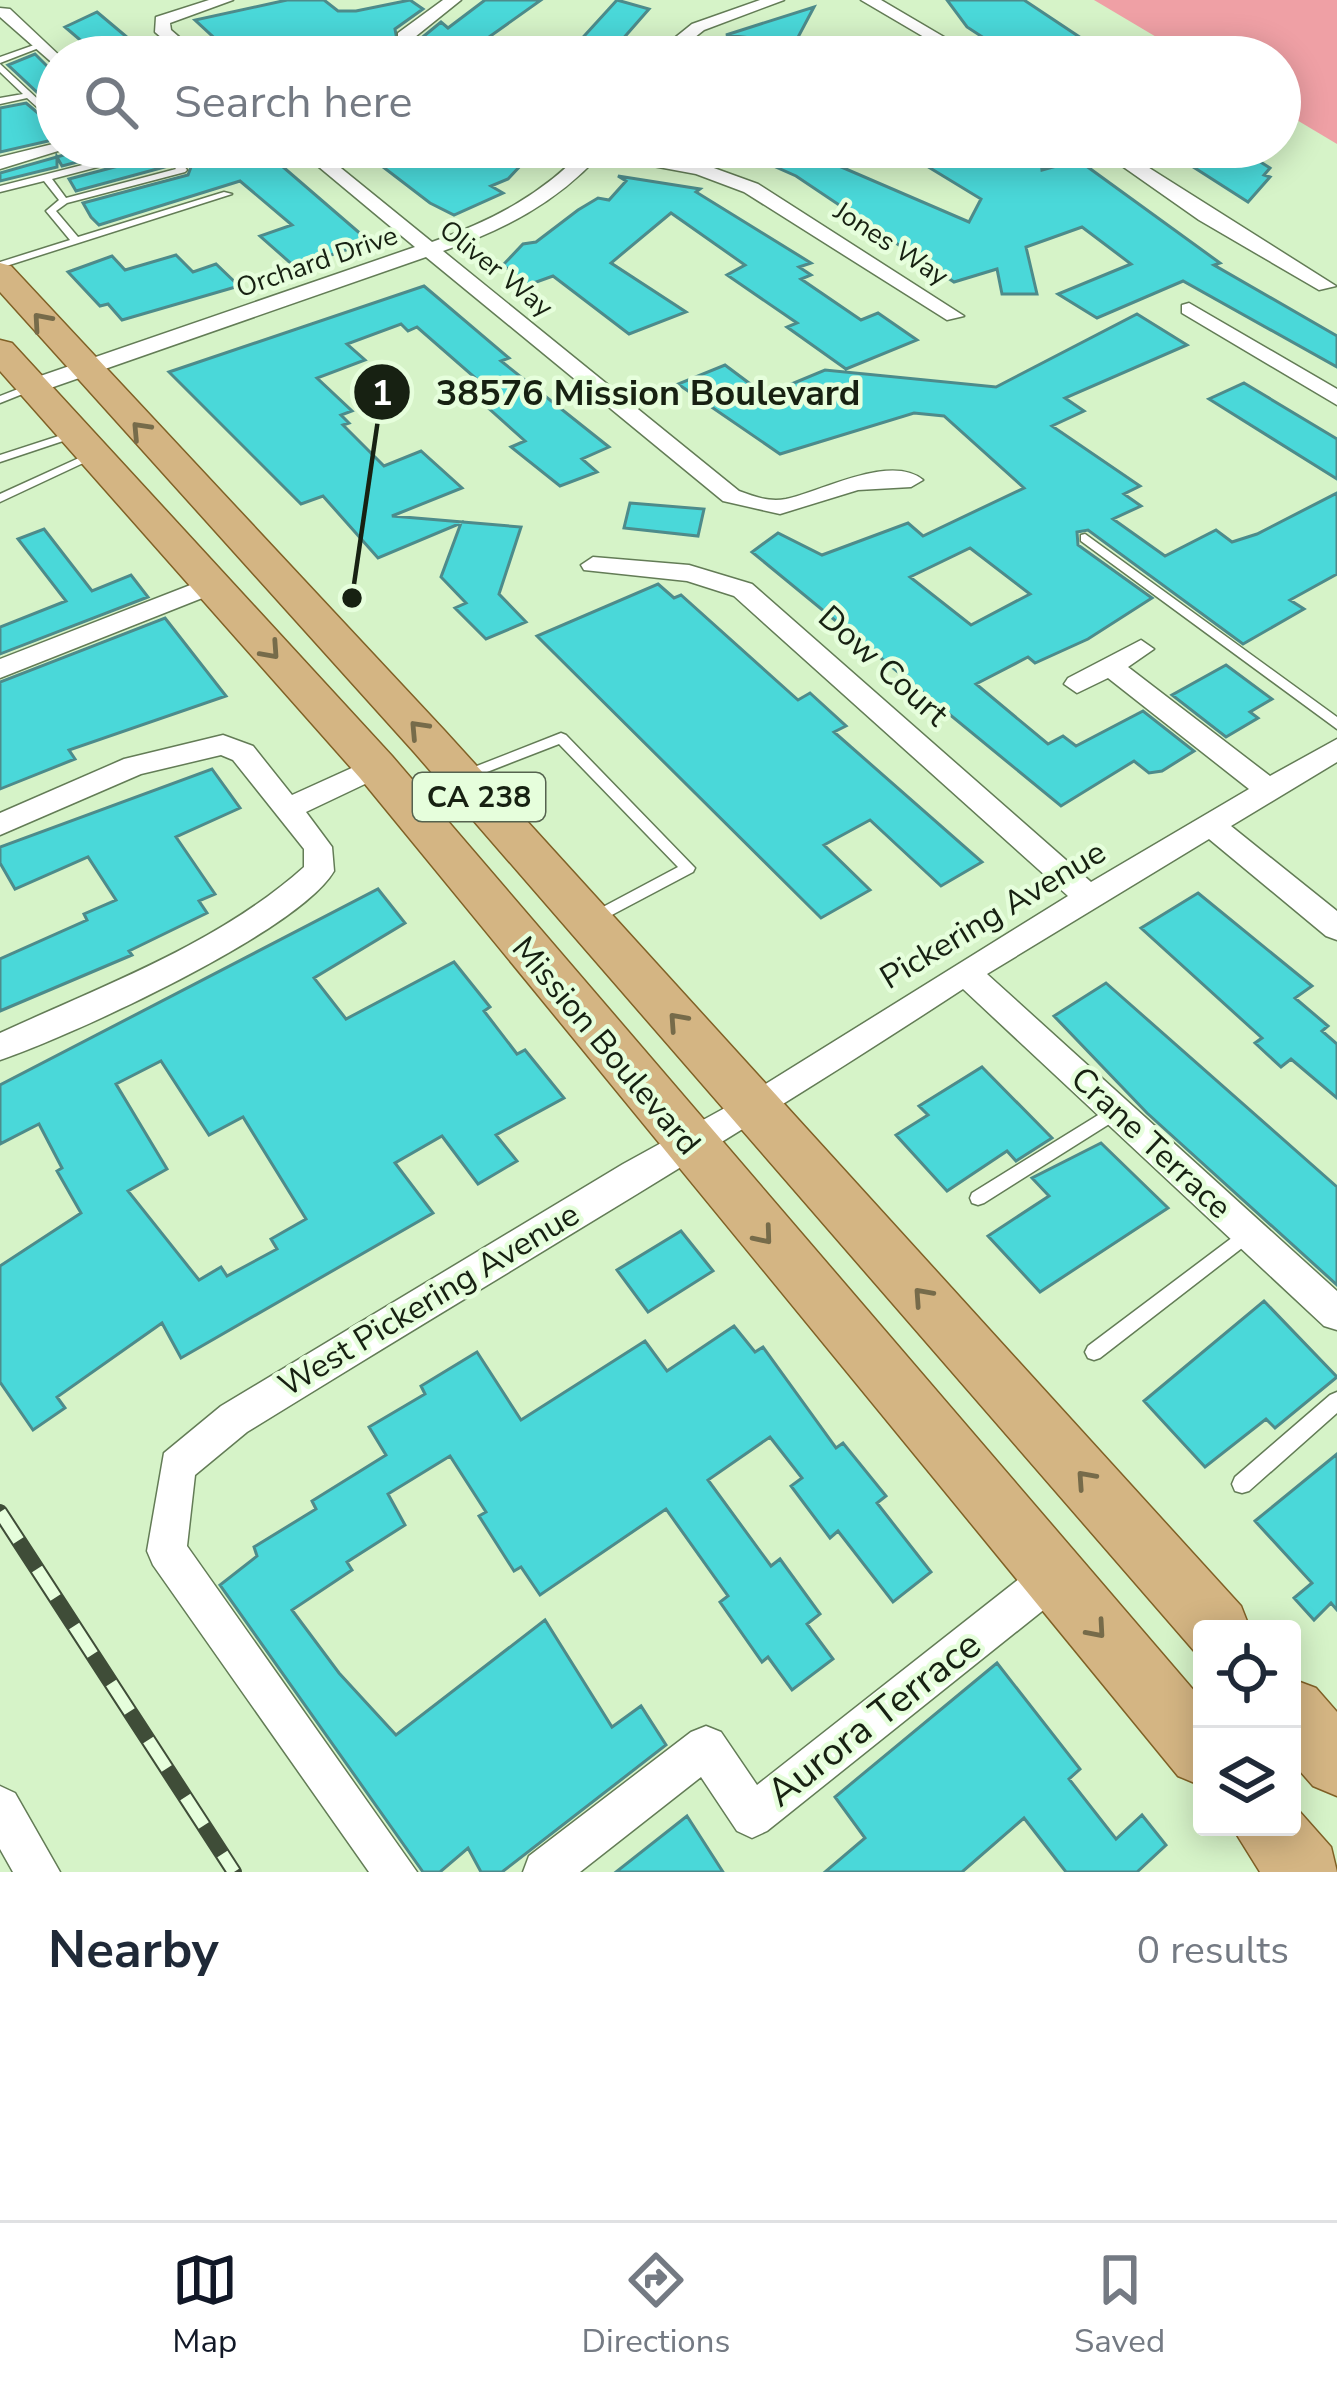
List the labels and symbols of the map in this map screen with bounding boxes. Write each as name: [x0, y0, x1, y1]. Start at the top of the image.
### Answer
street label: Jones Way: [826, 193, 956, 295]
street label: Oliver Way: [432, 212, 561, 326]
street label: Orchard Drive: [231, 217, 403, 307]
one-way arrow: [34, 313, 56, 335]
callout: 38576 Mission Boulevard: [352, 356, 885, 428]
text: 1: [371, 369, 393, 418]
text: 38576 Mission Boulevard: [436, 369, 860, 418]
one-way arrow: [133, 423, 154, 444]
street label: Dow Court: [808, 595, 958, 737]
one-way arrow: [256, 637, 278, 659]
one-way arrow: [411, 721, 433, 743]
road number: CA 238: [413, 773, 545, 821]
street label: Pickering Avenue: [872, 830, 1114, 1000]
street label: Mission Boulevard: [501, 927, 711, 1165]
one-way arrow: [670, 1013, 691, 1034]
street label: Crane Terrace: [1061, 1057, 1241, 1229]
street label: West Pickering Avenue: [270, 1192, 588, 1408]
one-way arrow: [750, 1222, 772, 1244]
one-way arrow: [915, 1288, 936, 1310]
one-way arrow: [1078, 1471, 1099, 1493]
one-way arrow: [1083, 1617, 1105, 1639]
street label: Aurora Terrace: [756, 1619, 992, 1819]

